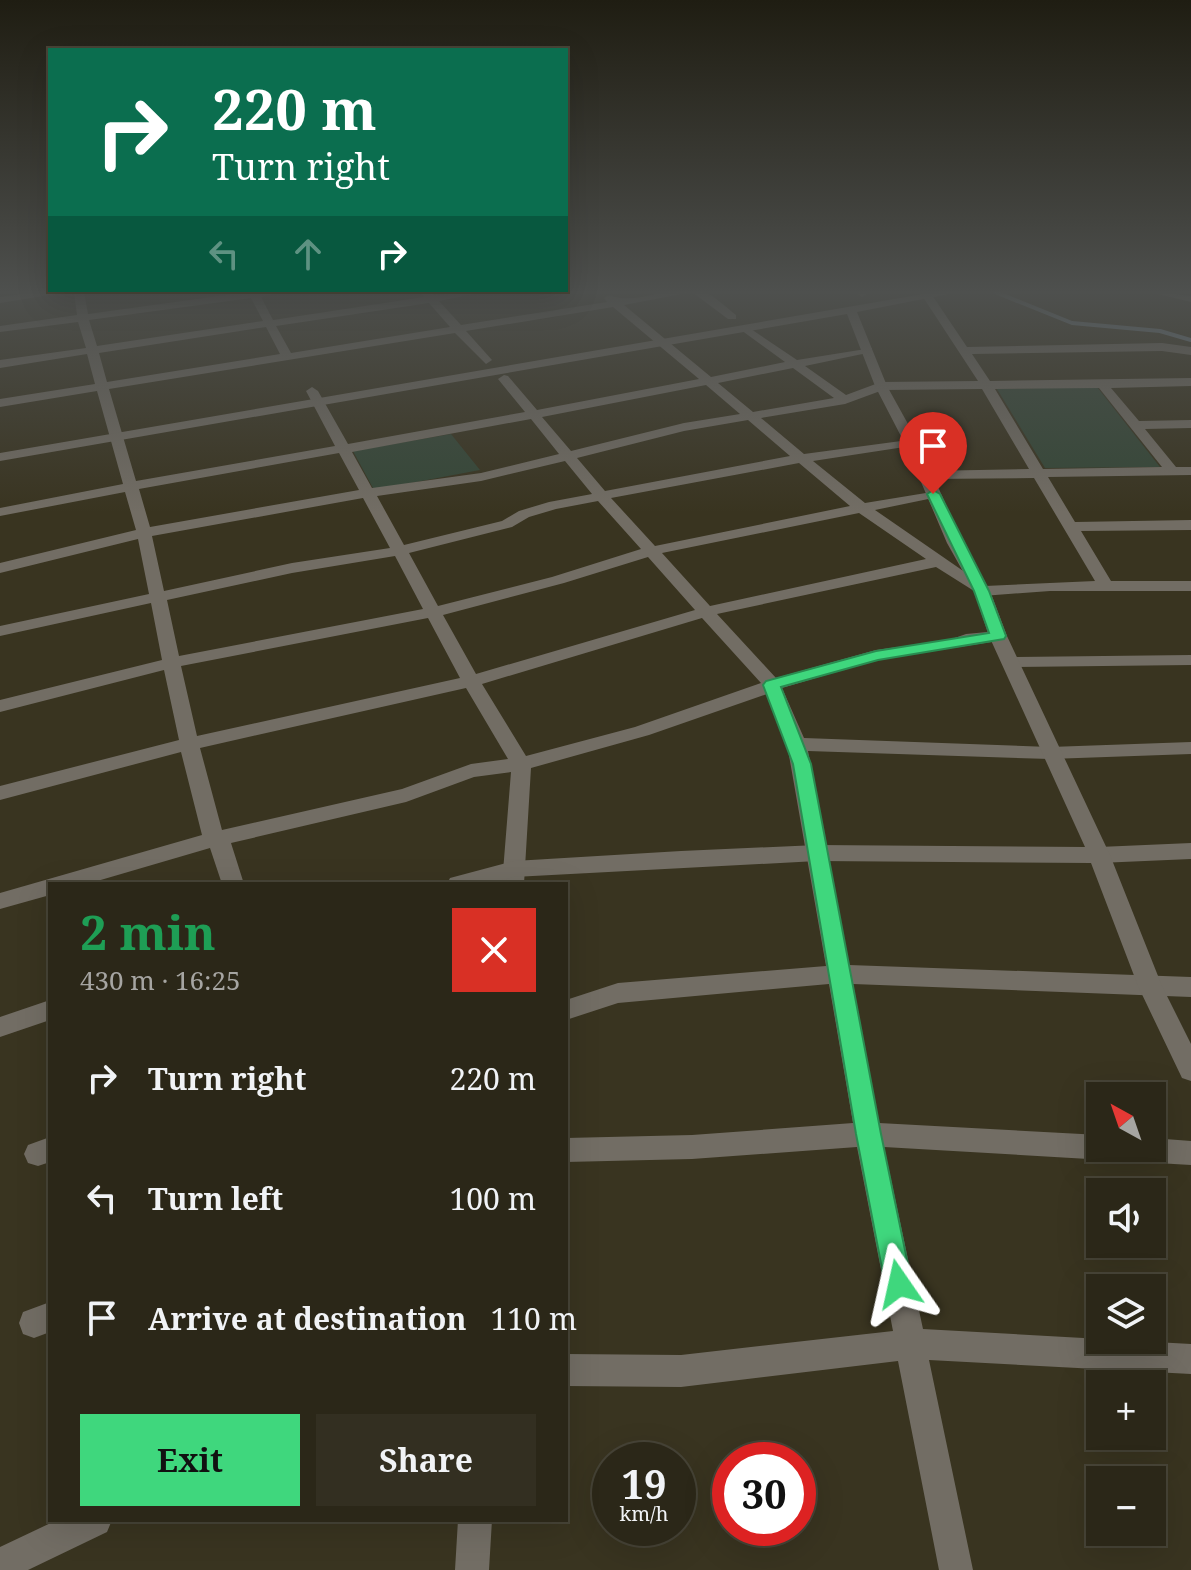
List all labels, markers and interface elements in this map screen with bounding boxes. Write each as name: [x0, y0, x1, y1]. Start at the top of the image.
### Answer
text: 220 m: [212, 70, 377, 146]
icon: right: [80, 80, 184, 184]
text: Turn right: [212, 142, 390, 191]
icon: left: [202, 232, 246, 276]
icon: ahead: [286, 232, 330, 276]
icon: right: [370, 232, 414, 276]
pin: [899, 412, 967, 494]
icon: arrive: [911, 424, 955, 468]
text: 2 min: [80, 899, 216, 964]
button: close: [452, 908, 536, 992]
text: 430 m · 16:25: [80, 962, 241, 998]
icon: right: [80, 1056, 124, 1100]
text: Turn right: [148, 1058, 306, 1099]
text: 220 m: [450, 1058, 536, 1099]
north arrow: [1086, 1082, 1166, 1162]
map controls: [1086, 1082, 1166, 1546]
icon: left: [80, 1176, 124, 1220]
text: Turn left: [148, 1178, 283, 1219]
text: 100 m: [450, 1178, 536, 1219]
button: sound: [1086, 1178, 1166, 1258]
position arrow: [857, 1242, 941, 1326]
button: layers: [1086, 1274, 1166, 1354]
icon: arrive: [80, 1296, 124, 1340]
text: Arrive at destination: [148, 1298, 467, 1339]
text: 110 m: [491, 1298, 577, 1339]
button: +: [1086, 1370, 1166, 1450]
button: Exit: [80, 1414, 300, 1506]
button: Share: [316, 1414, 536, 1506]
speed limit sign: 30: [712, 1442, 816, 1546]
text: 19: [621, 1456, 667, 1511]
button: −: [1086, 1466, 1166, 1546]
text: km/h: [619, 1500, 669, 1527]

